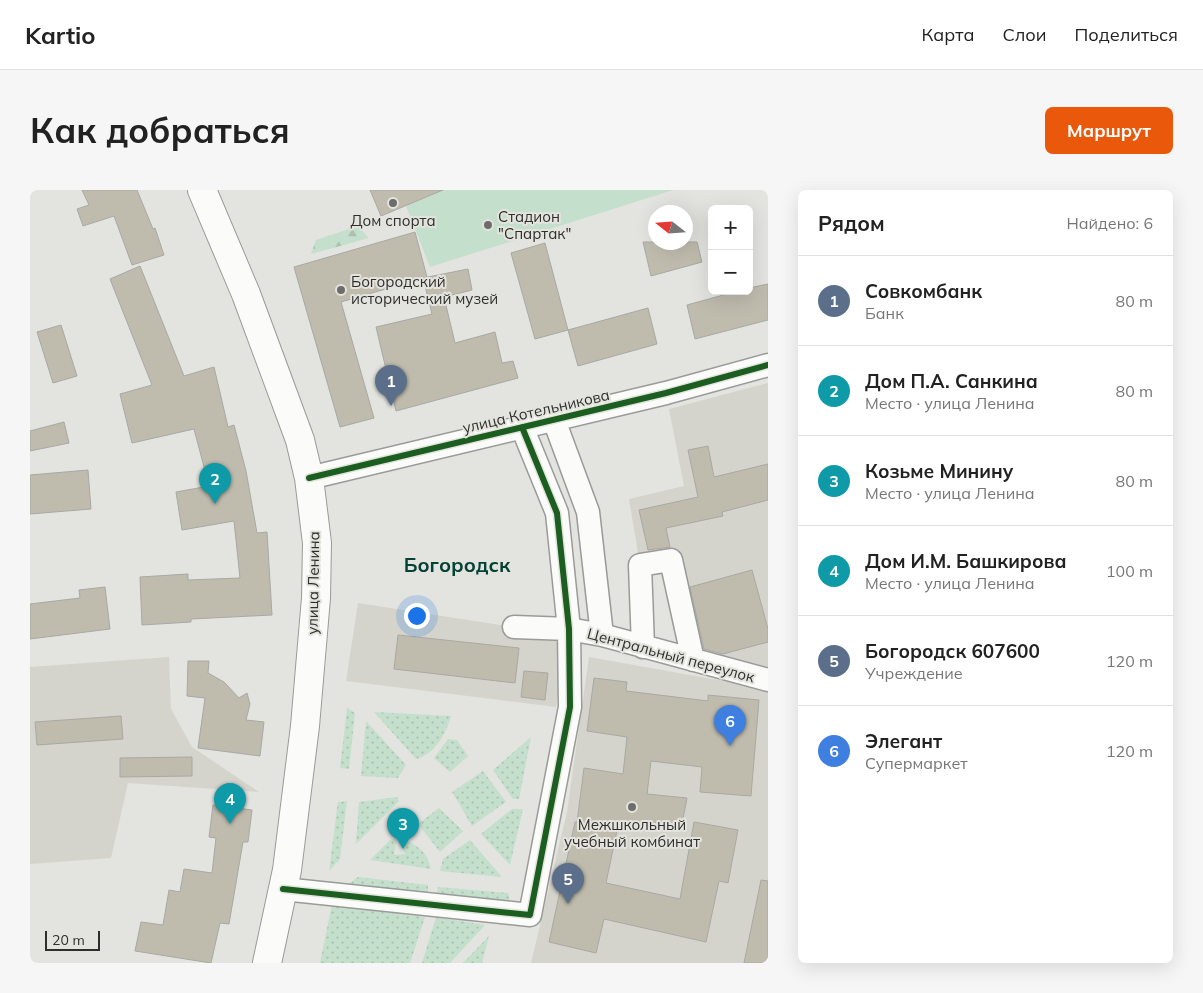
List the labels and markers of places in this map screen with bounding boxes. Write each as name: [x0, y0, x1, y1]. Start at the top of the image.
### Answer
marker: Дом спорта: [387, 197, 399, 209]
place label: Стадион "Спартак": [498, 207, 571, 243]
place label: Дом спорта: [350, 211, 436, 230]
marker: Стадион "Спартак": [482, 219, 494, 231]
place label: Богородский исторический музей: [351, 272, 498, 308]
marker: Богородский исторический музей: [335, 284, 347, 296]
pin: 1: [375, 365, 407, 406]
pin: 2: [199, 463, 231, 504]
pin: 6: [714, 705, 746, 746]
pin: 4: [214, 783, 246, 824]
marker: Межшкольный учебный комбинат: [626, 801, 638, 813]
pin: 3: [387, 808, 419, 849]
place label: Межшкольный учебный комбинат: [564, 815, 700, 851]
pin: 5: [552, 863, 584, 904]

